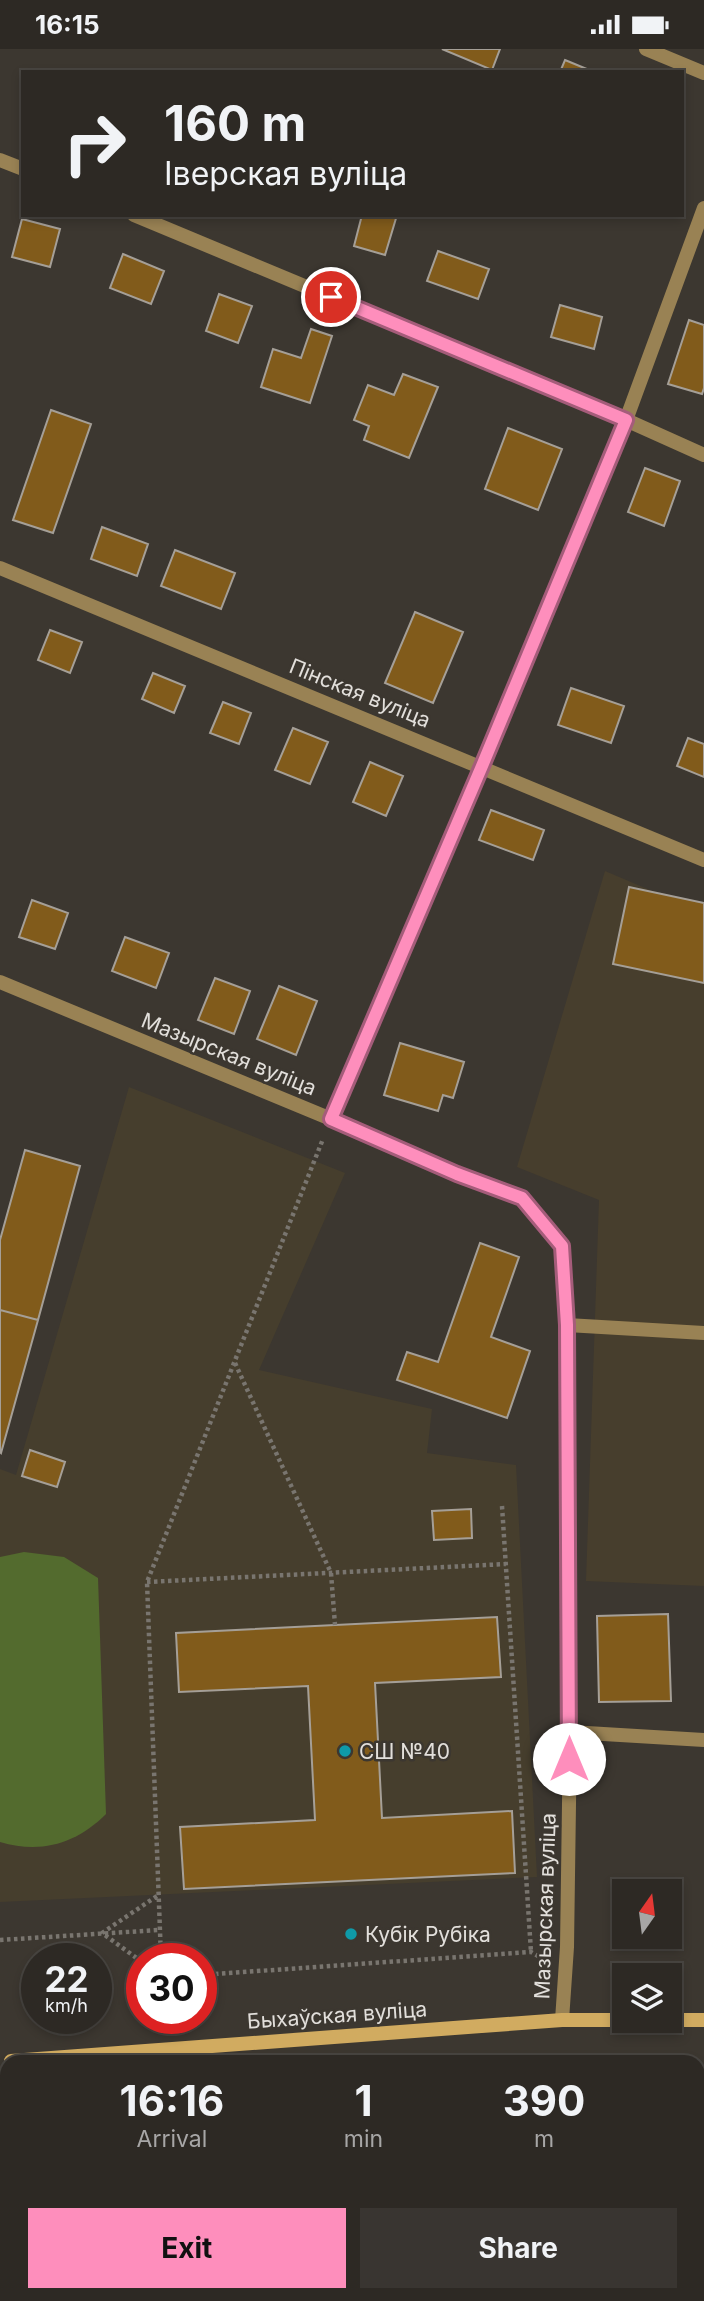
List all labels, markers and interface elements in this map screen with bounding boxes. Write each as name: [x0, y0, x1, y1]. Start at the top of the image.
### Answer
text: 16:15: [35, 9, 100, 40]
text: 160 m: [164, 94, 306, 153]
icon: right: [49, 98, 140, 189]
text: Іверская вуліца: [164, 154, 407, 193]
pin: [301, 267, 361, 327]
icon: arrive: [312, 278, 350, 316]
street label: Пінская вуліца: [286, 653, 434, 733]
street label: Мазырская вуліца: [138, 1007, 320, 1101]
position arrow: [532, 1722, 606, 1796]
place label: СШ №40: [359, 1739, 450, 1764]
marker: СШ №40: [337, 1743, 353, 1759]
street label: Мазырская вуліца: [529, 1812, 561, 2000]
north arrow: [612, 1879, 682, 1949]
map controls: [612, 1879, 682, 2033]
place label: Кубік Рубіка: [365, 1922, 491, 1947]
marker: Кубік Рубіка: [343, 1926, 359, 1942]
speed limit sign: 30: [126, 1943, 217, 2034]
text: 22: [44, 1958, 89, 2000]
button: layers: [612, 1963, 682, 2033]
text: km/h: [45, 1995, 88, 2016]
street label: Быхаўская вуліца: [246, 1996, 428, 2034]
text: 16:16: [120, 2075, 224, 2126]
text: 1: [354, 2075, 373, 2126]
text: 390: [503, 2075, 585, 2126]
text: Arrival: [137, 2125, 207, 2153]
text: min: [344, 2125, 383, 2153]
text: m: [534, 2125, 554, 2153]
button: Exit: [28, 2208, 346, 2288]
button: Share: [360, 2208, 677, 2288]

